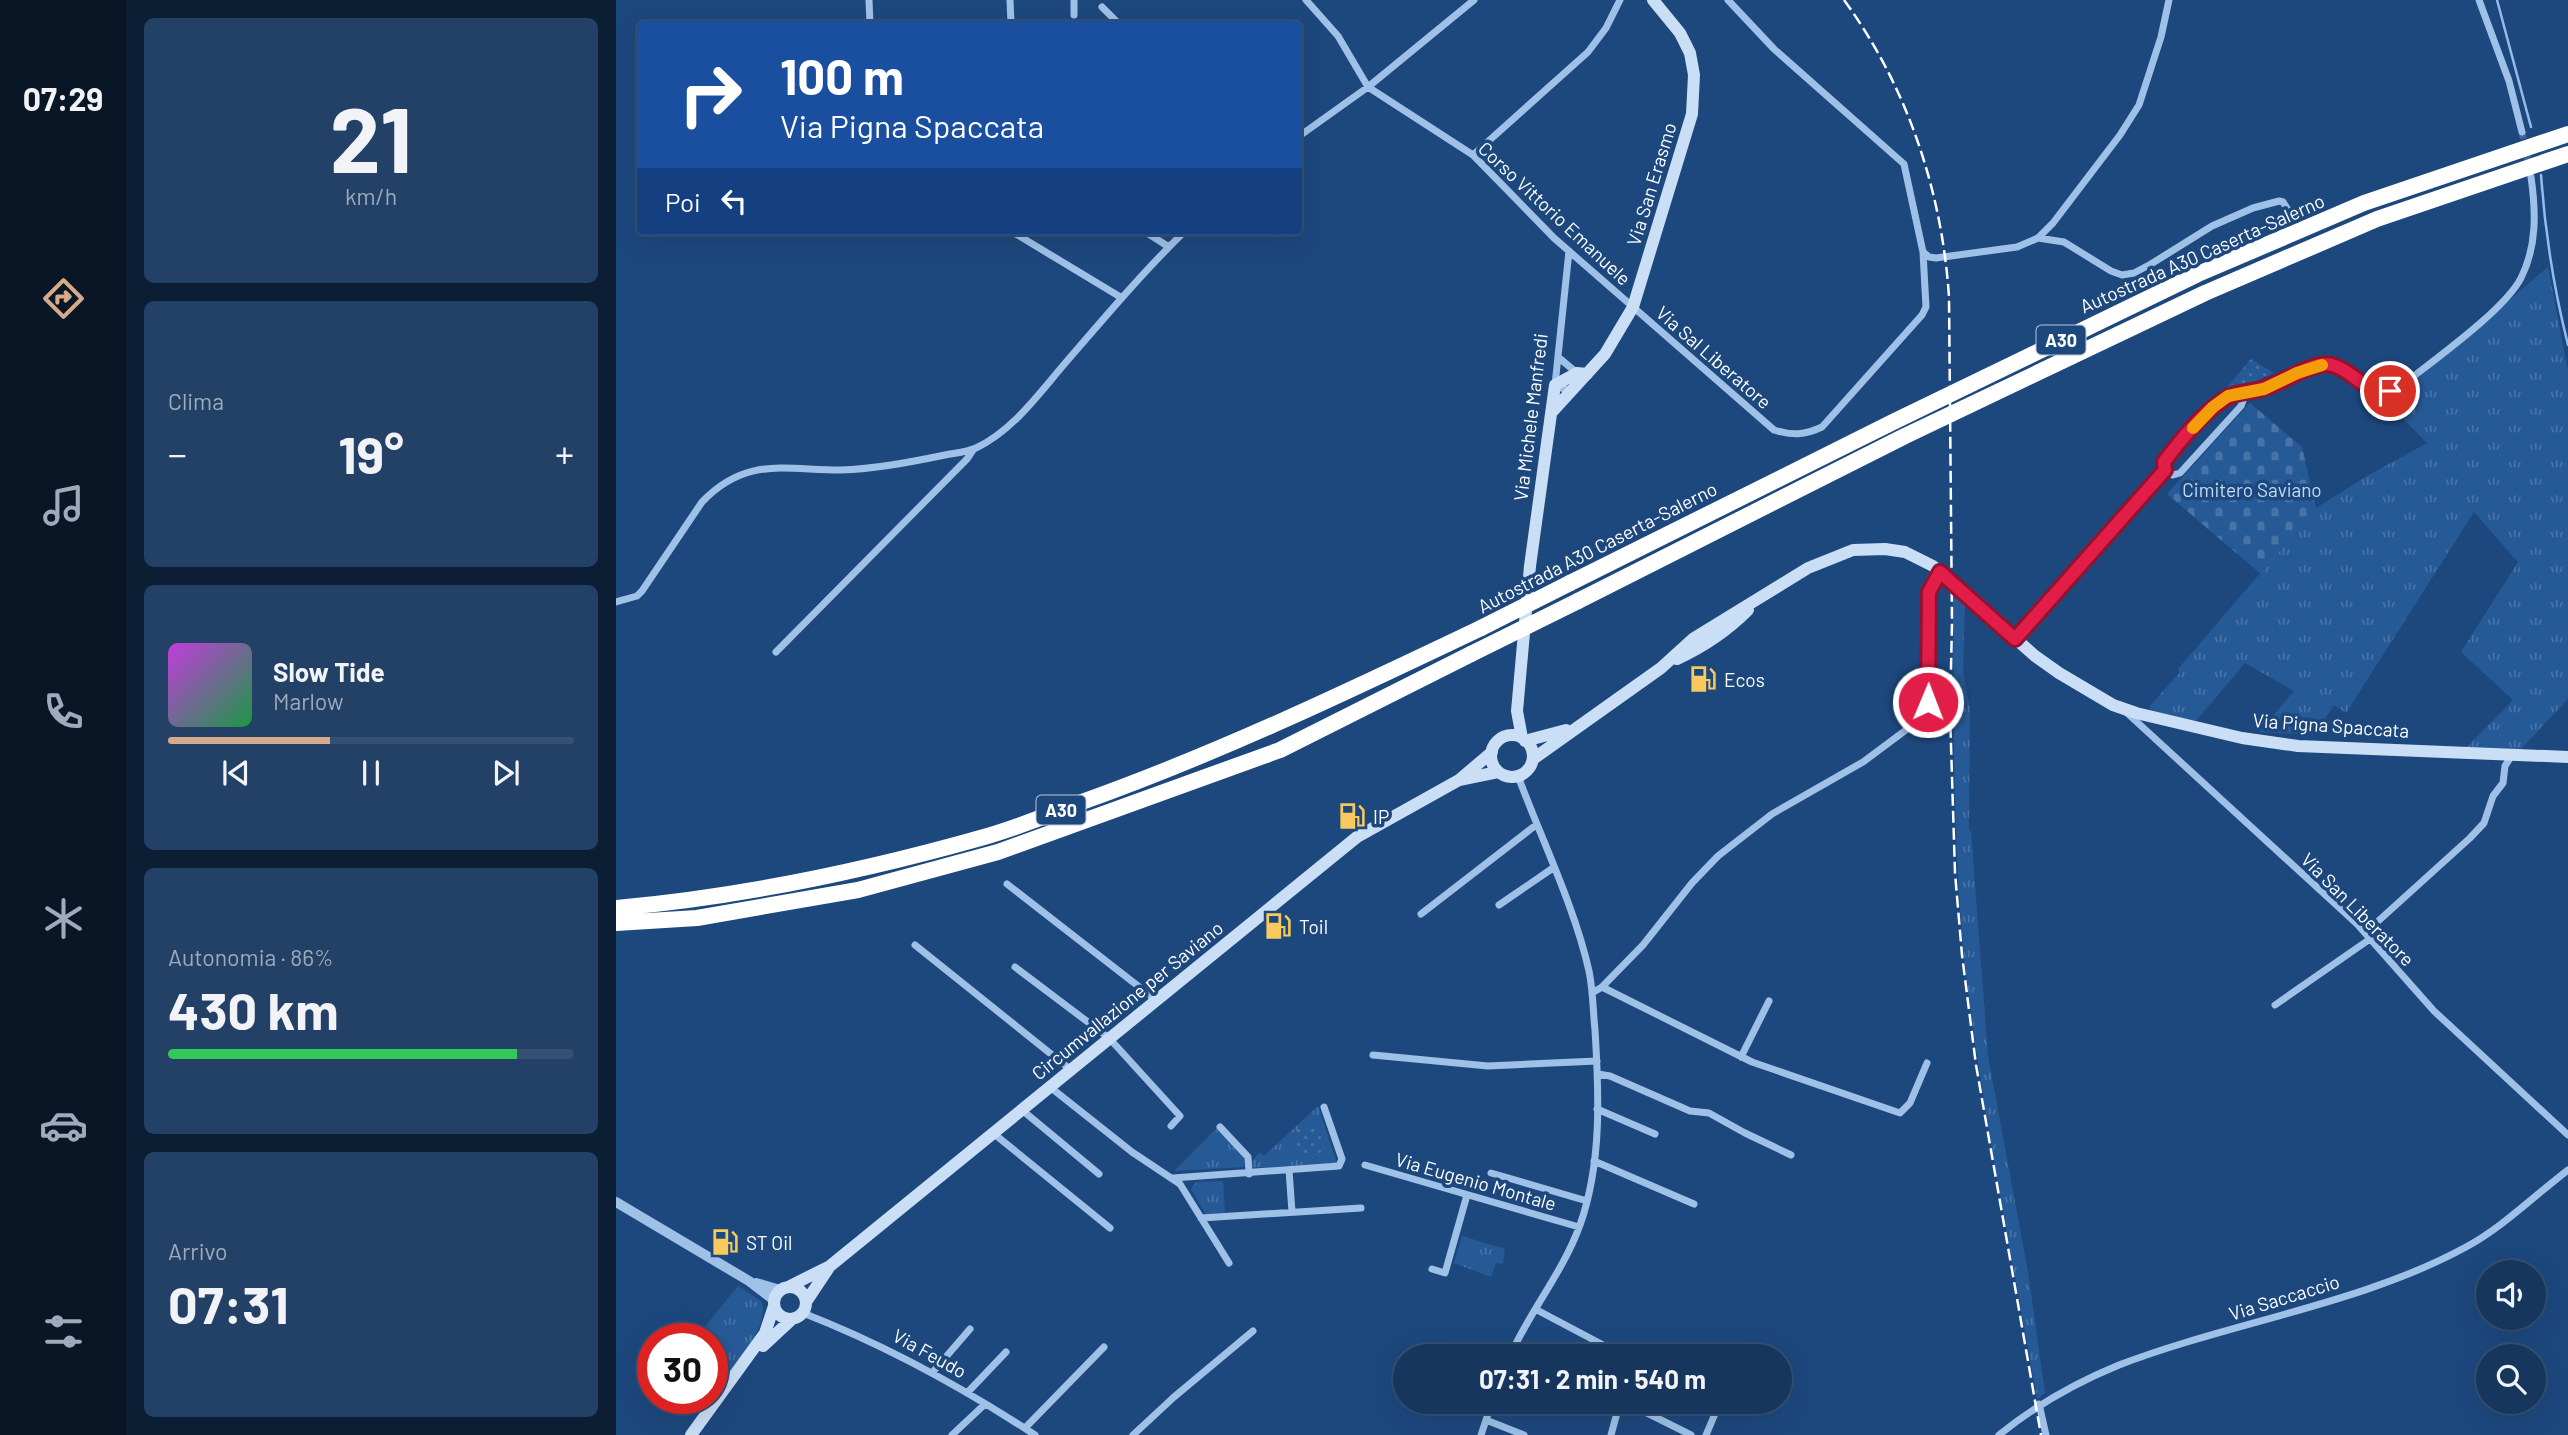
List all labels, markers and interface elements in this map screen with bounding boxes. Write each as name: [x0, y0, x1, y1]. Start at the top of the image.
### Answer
text: 100 m: [780, 46, 904, 105]
icon: right: [665, 49, 756, 140]
text: 07:29: [23, 79, 103, 117]
text: 21: [330, 82, 412, 191]
text: Via Pigna Spaccata: [780, 106, 1044, 144]
street label: Via San Erasmo: [1621, 120, 1681, 248]
street label: Corso Vittorio Emanuele: [1474, 136, 1636, 290]
text: km/h: [345, 182, 397, 210]
icon: left: [715, 182, 753, 220]
text: Poi: [665, 186, 701, 217]
street label: Autostrada A30 Caserta-Salerno: [2076, 189, 2328, 317]
icon: directions: [39, 274, 88, 323]
street label: Via Sal Liberatore: [1652, 301, 1776, 413]
road number: A30: [2036, 326, 2086, 354]
street label: Via Michele Manfredi: [1508, 332, 1552, 502]
pin: [2360, 361, 2420, 421]
icon: arrive: [2371, 372, 2409, 410]
text: Clima: [168, 387, 224, 415]
text: 19°: [338, 422, 404, 484]
text: −: [168, 430, 187, 476]
text: +: [555, 430, 574, 476]
street label: Autostrada A30 Caserta-Salerno: [1474, 477, 1720, 617]
park label: Cimitero Saviano: [2182, 478, 2322, 501]
icon: music: [39, 481, 88, 530]
text: Slow Tide: [273, 656, 385, 687]
fuel station icon: Ecos: [1688, 664, 1718, 694]
position arrow: [1891, 665, 1965, 739]
place label: Ecos: [1724, 668, 1765, 691]
icon: phone: [39, 687, 88, 736]
text: Marlow: [273, 687, 344, 715]
street label: Via Pigna Spaccata: [2252, 708, 2410, 742]
icon: previous: [217, 754, 255, 792]
icon: pause: [352, 754, 390, 792]
icon: next: [487, 754, 525, 792]
road number: A30: [1036, 796, 1086, 824]
fuel station icon: IP: [1337, 801, 1367, 831]
place label: IP: [1373, 805, 1389, 828]
street label: Via San Liberatore: [2297, 848, 2419, 970]
icon: climate: [39, 894, 88, 943]
fuel station icon: Toil: [1263, 911, 1293, 941]
place label: Toil: [1299, 915, 1328, 938]
street label: Circumvallazione per Saviano: [1027, 916, 1227, 1084]
text: Autonomia · 86%: [168, 943, 334, 971]
text: 430 km: [168, 978, 339, 1040]
icon: car: [39, 1101, 88, 1150]
street label: Via Eugenio Montale: [1393, 1147, 1559, 1215]
fuel station icon: ST Oil: [710, 1227, 740, 1257]
place label: ST Oil: [746, 1231, 792, 1254]
text: Arrivo: [168, 1237, 228, 1265]
map controls: [2476, 1260, 2546, 1414]
button: sound: [2476, 1260, 2546, 1330]
street label: Via Saccaccio: [2226, 1269, 2342, 1325]
text: 07:31: [168, 1272, 289, 1334]
icon: filters: [39, 1307, 88, 1356]
speed limit sign: 30: [637, 1323, 728, 1414]
street label: Via Feudo: [889, 1323, 971, 1383]
button: search: [2476, 1344, 2546, 1414]
text: 07:31 · 2 min · 540 m: [1479, 1363, 1706, 1394]

